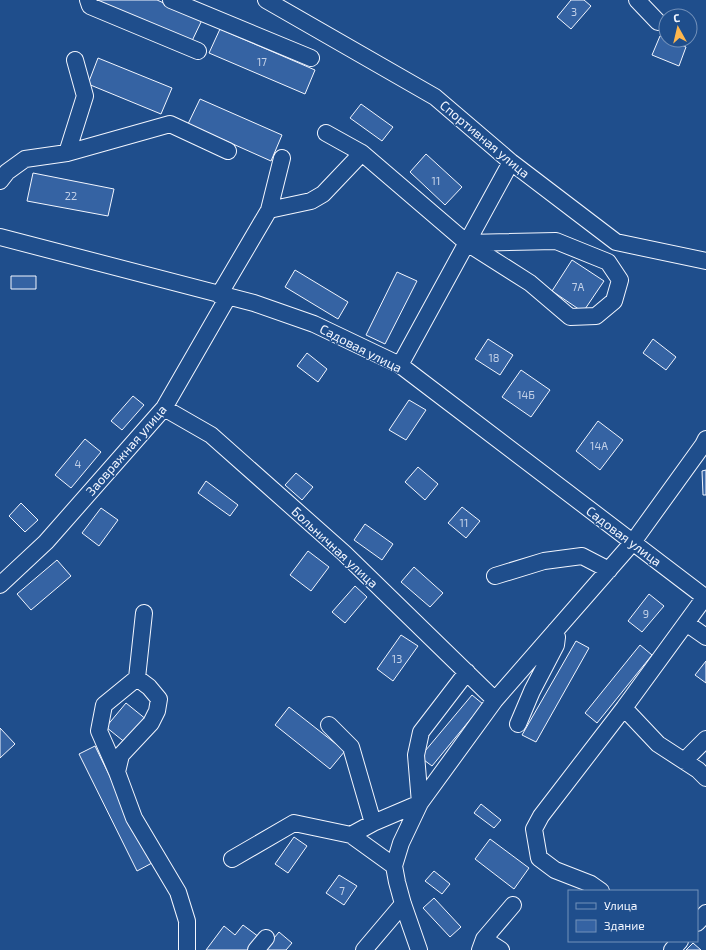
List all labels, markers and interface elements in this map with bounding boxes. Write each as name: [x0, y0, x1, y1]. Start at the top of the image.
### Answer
house number: 3: [571, 5, 577, 18]
north arrow: [658, 8, 698, 48]
text: С: [672, 11, 681, 24]
house number: 17: [257, 55, 267, 68]
street label: Спортивная улица: [437, 97, 533, 181]
house number: 11: [432, 174, 440, 187]
house number: 22: [65, 189, 77, 202]
house number: 7А: [572, 280, 584, 293]
street label: Садовая улица: [317, 320, 405, 376]
house number: 18: [488, 351, 500, 364]
house number: 14Б: [517, 388, 535, 401]
street label: Заовражная улица: [82, 401, 170, 499]
house number: 14А: [590, 439, 608, 452]
house number: 4: [75, 457, 82, 470]
street label: Садовая улица: [583, 502, 665, 570]
street label: Больничная улица: [288, 503, 382, 591]
house number: 11: [460, 516, 468, 529]
house number: 9: [643, 607, 649, 620]
house number: 13: [392, 652, 402, 665]
house number: 7: [339, 884, 345, 897]
legend: [568, 890, 698, 942]
text: Улица: [604, 898, 637, 912]
text: Здание: [604, 918, 645, 932]

